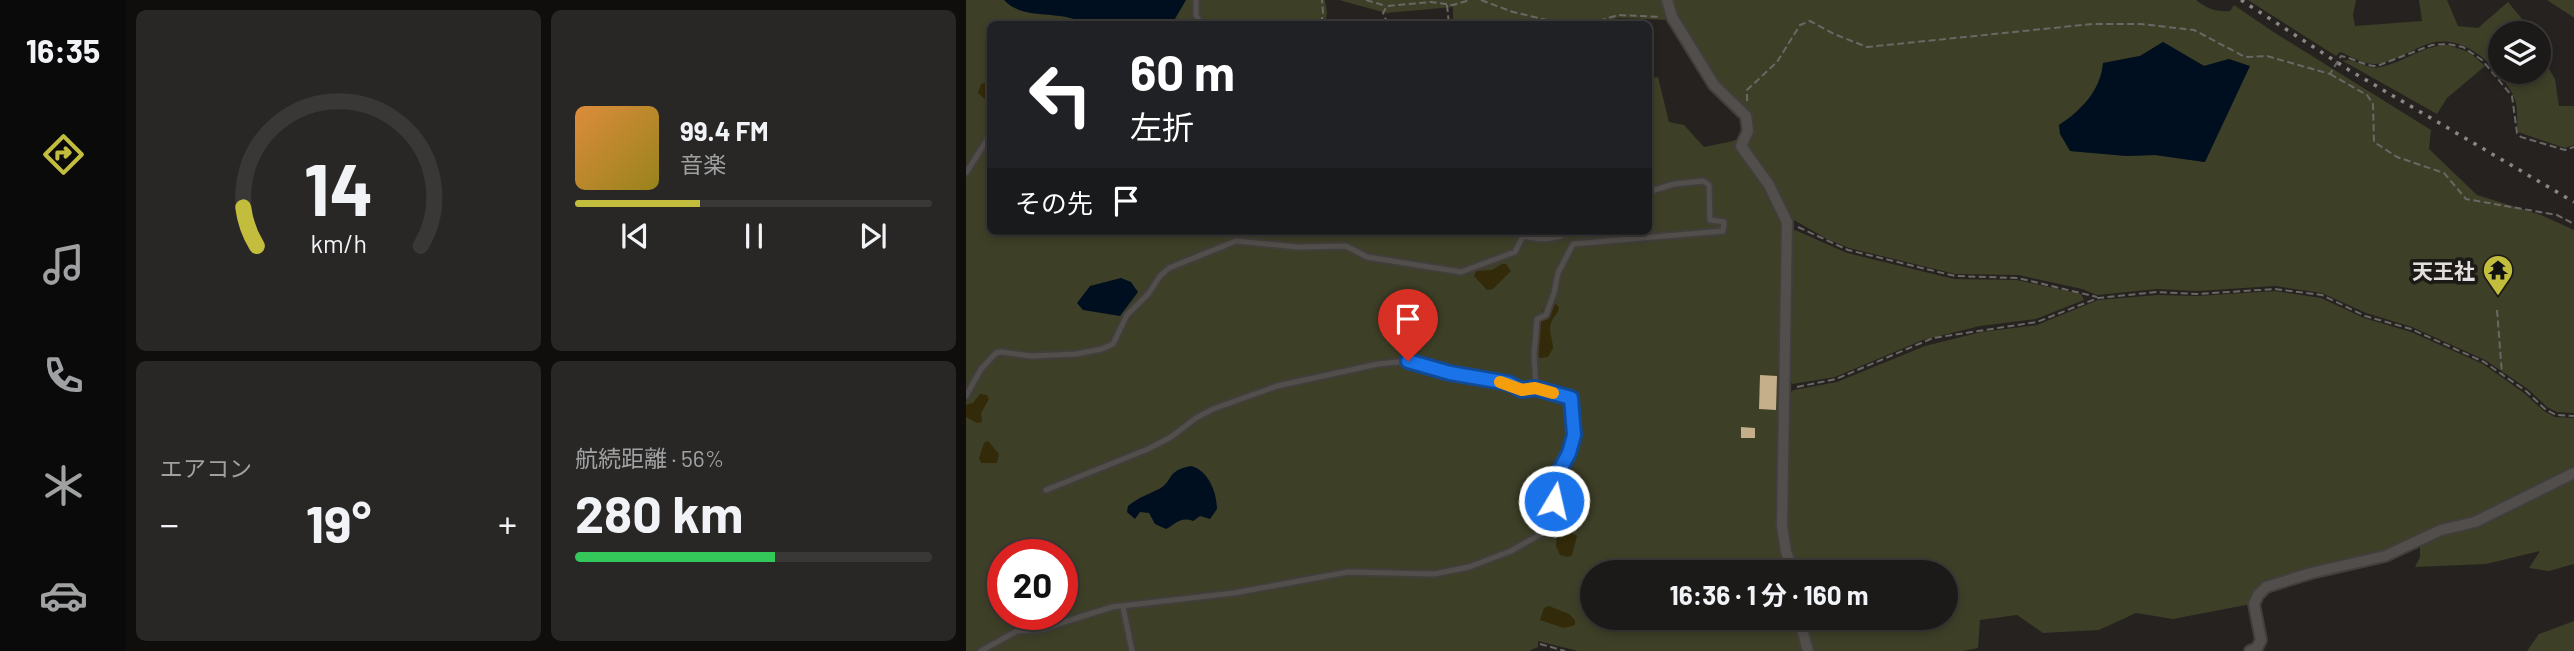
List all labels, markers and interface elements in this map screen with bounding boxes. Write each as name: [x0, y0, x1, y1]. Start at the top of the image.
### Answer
map controls: [2488, 21, 2551, 84]
button: layers: [2488, 21, 2551, 84]
text: 16:35: [26, 31, 100, 69]
text: 60 m: [1130, 42, 1235, 101]
icon: left: [1015, 49, 1106, 140]
text: 左折: [1130, 107, 1194, 145]
text: 99.4 FM: [680, 115, 769, 146]
icon: directions: [39, 130, 88, 179]
text: 14: [304, 144, 373, 232]
text: 音楽: [680, 150, 726, 178]
icon: arrive: [1107, 182, 1145, 220]
text: その先: [1015, 187, 1093, 218]
icon: previous: [616, 217, 654, 255]
icon: pause: [735, 217, 773, 255]
icon: next: [854, 217, 892, 255]
text: km/h: [310, 228, 367, 258]
icon: music: [39, 240, 88, 289]
temple icon: 天王社: [2481, 253, 2515, 297]
place label: 天王社: [2412, 258, 2475, 283]
pin: [1378, 289, 1438, 361]
icon: arrive: [1389, 300, 1427, 338]
icon: phone: [39, 351, 88, 400]
text: 航続距離 · 56%: [575, 444, 724, 472]
text: エアコン: [160, 454, 252, 482]
icon: climate: [39, 461, 88, 510]
position arrow: [1517, 464, 1591, 538]
text: 280 km: [575, 481, 743, 543]
text: 19°: [306, 491, 371, 553]
text: −: [160, 500, 179, 546]
text: +: [498, 500, 517, 546]
speed limit sign: 20: [987, 539, 1078, 630]
icon: car: [39, 571, 88, 620]
text: 16:36 · 1 分 · 160 m: [1670, 579, 1868, 610]

